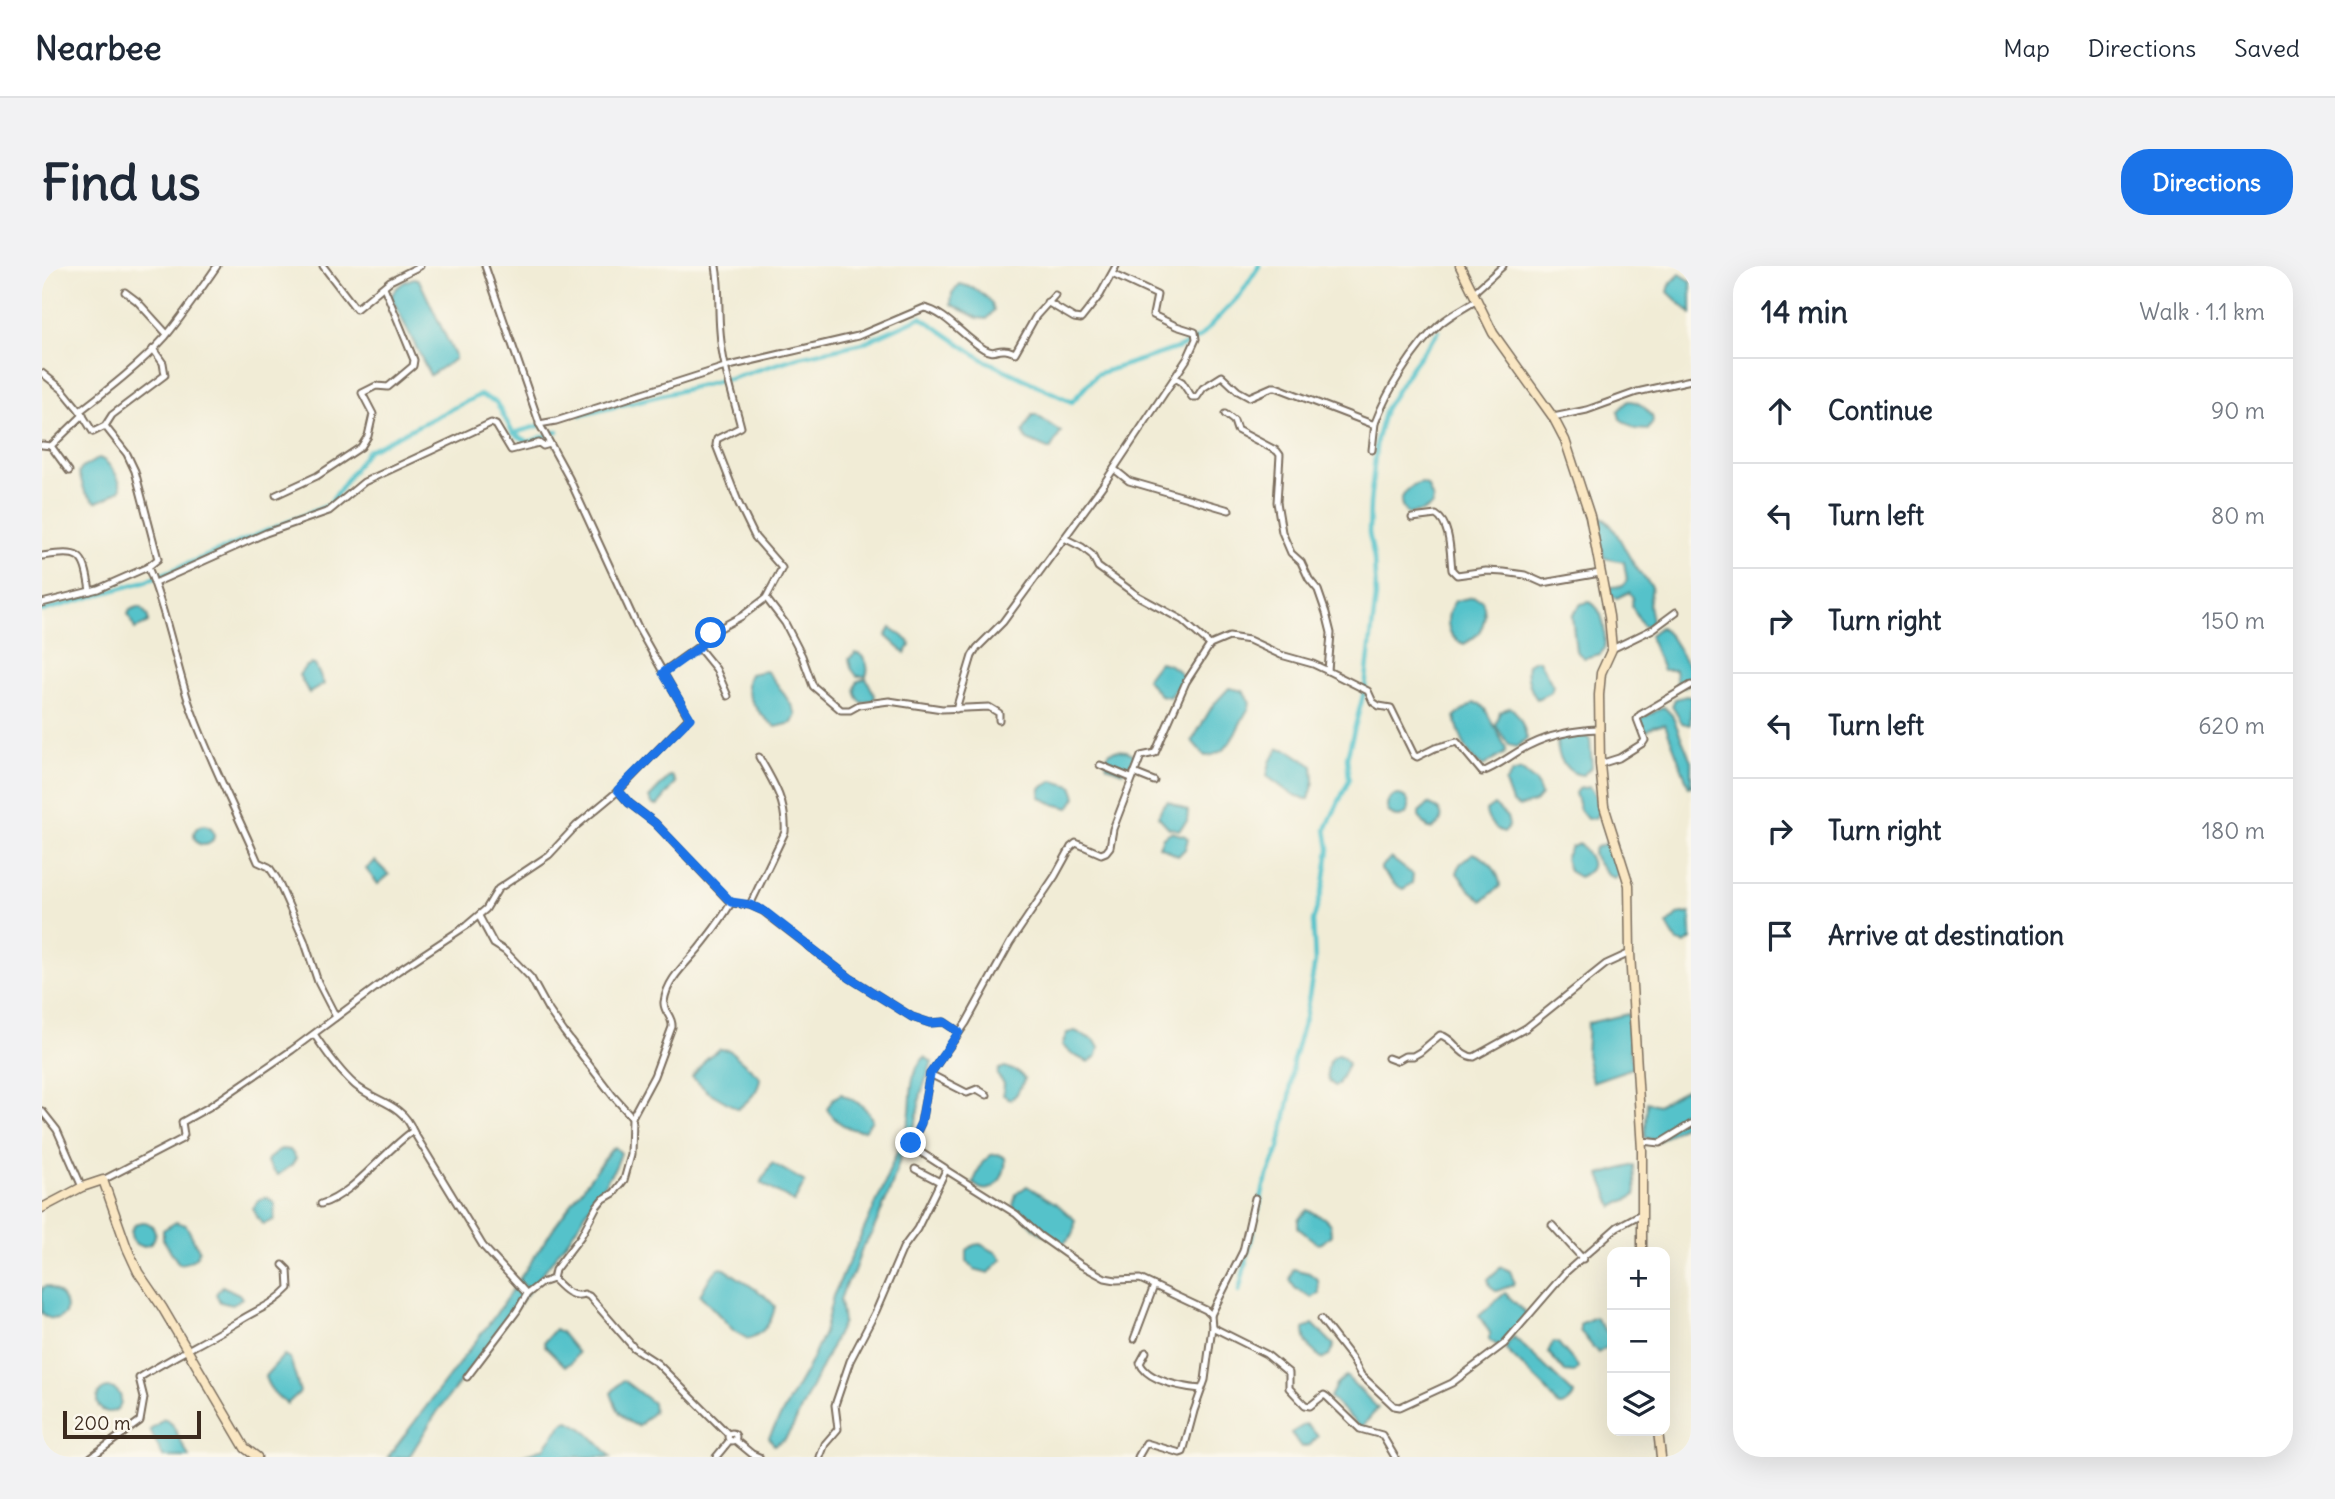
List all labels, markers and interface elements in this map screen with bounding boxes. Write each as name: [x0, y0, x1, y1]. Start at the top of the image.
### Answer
text: Nearbee: [35, 27, 161, 69]
text: Map: [2003, 33, 2050, 63]
text: Directions: [2088, 33, 2196, 63]
text: Saved: [2234, 33, 2300, 63]
button: Directions: [2121, 149, 2293, 215]
text: Find us: [42, 152, 200, 213]
text: 14 min: [1761, 293, 1848, 331]
text: Walk · 1.1 km: [2139, 297, 2265, 326]
icon: ahead: [1761, 392, 1799, 430]
text: Continue: [1828, 394, 1933, 427]
text: 90 m: [2211, 396, 2265, 425]
icon: left: [1761, 497, 1799, 535]
text: Turn left: [1828, 499, 1924, 532]
text: 80 m: [2211, 501, 2265, 530]
icon: right: [1761, 602, 1799, 640]
text: Turn right: [1828, 604, 1941, 637]
text: 150 m: [2202, 606, 2265, 635]
route start: [695, 617, 726, 648]
icon: left: [1761, 707, 1799, 745]
text: Turn left: [1828, 709, 1924, 742]
text: 620 m: [2198, 711, 2265, 740]
icon: right: [1761, 812, 1799, 850]
text: Turn right: [1828, 814, 1941, 847]
text: 180 m: [2202, 816, 2265, 845]
icon: arrive: [1761, 917, 1799, 955]
text: Arrive at destination: [1828, 919, 2064, 952]
route end: [895, 1127, 926, 1158]
map controls: [1607, 1247, 1670, 1436]
button: +: [1607, 1247, 1670, 1310]
button: −: [1607, 1310, 1670, 1373]
button: layers: [1607, 1373, 1670, 1436]
scale bar: [63, 1408, 201, 1440]
text: 200 m: [74, 1411, 131, 1435]

